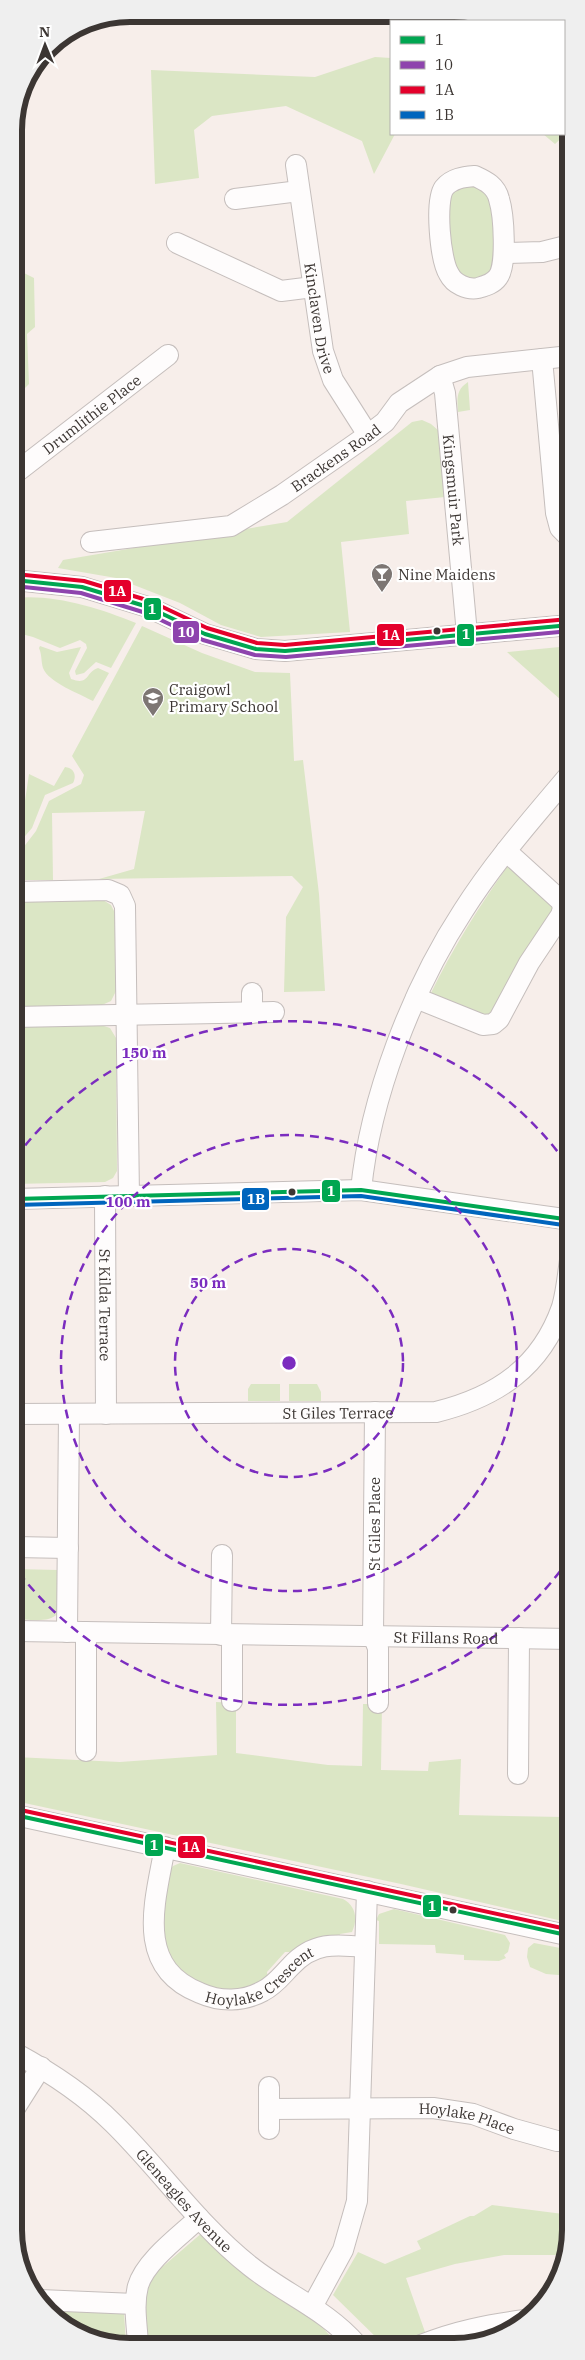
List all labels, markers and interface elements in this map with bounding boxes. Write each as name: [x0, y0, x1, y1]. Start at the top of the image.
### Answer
north arrow: [20, 20, 70, 70]
legend: [390, 20, 565, 135]
text: N: [39, 23, 50, 41]
text: 1: [435, 30, 444, 49]
text: 10: [435, 55, 453, 74]
text: 1A: [435, 80, 455, 99]
text: 1B: [435, 105, 454, 124]
street label: Kinclaven Drive: [301, 262, 340, 376]
street label: Drumlithie Place: [39, 370, 144, 458]
street label: Brackens Road: [287, 419, 384, 496]
street label: Kingsmuir Park: [439, 433, 468, 547]
bar icon: Nine Maidens: [370, 562, 394, 593]
place label: Nine Maidens: [398, 565, 496, 584]
line badge: 1A: [103, 579, 132, 603]
text: 1A: [108, 582, 126, 600]
line badge: 1: [143, 597, 162, 621]
text: 1: [148, 600, 156, 618]
line badge: 10: [172, 620, 200, 644]
text: 10: [178, 623, 194, 641]
line badge: 1A: [376, 623, 405, 647]
line badge: 1: [456, 623, 475, 647]
text: 1: [462, 625, 470, 643]
text: 1A: [382, 626, 400, 644]
unlabelled marker: [432, 626, 442, 636]
place label: Craigowl Primary School: [169, 680, 278, 716]
school or university icon: Craigowl Primary School: [141, 686, 165, 717]
text: 150 m: [121, 1043, 167, 1062]
line badge: 1: [321, 1179, 341, 1203]
text: 1: [327, 1182, 335, 1200]
line badge: 1B: [241, 1187, 270, 1211]
unlabelled marker: [287, 1187, 297, 1197]
text: 1B: [247, 1190, 265, 1208]
text: 100 m: [105, 1192, 151, 1211]
street label: St Kilda Terrace: [96, 1249, 115, 1361]
text: 50 m: [190, 1273, 226, 1292]
centre of rings: [280, 1354, 298, 1372]
street label: St Giles Terrace: [283, 1403, 393, 1422]
street label: St Giles Place: [365, 1477, 384, 1571]
street label: St Fillans Road: [393, 1627, 498, 1647]
line badge: 1: [144, 1833, 164, 1857]
line badge: 1A: [177, 1835, 206, 1859]
text: 1: [150, 1836, 158, 1854]
text: 1A: [182, 1838, 200, 1856]
line badge: 1: [422, 1894, 442, 1918]
text: 1: [428, 1897, 436, 1915]
unlabelled marker: [448, 1905, 458, 1915]
street label: Hoylake Crescent: [203, 1942, 316, 2009]
street label: Hoylake Place: [419, 2098, 518, 2138]
street label: Gleneagles Avenue: [132, 2144, 236, 2256]

